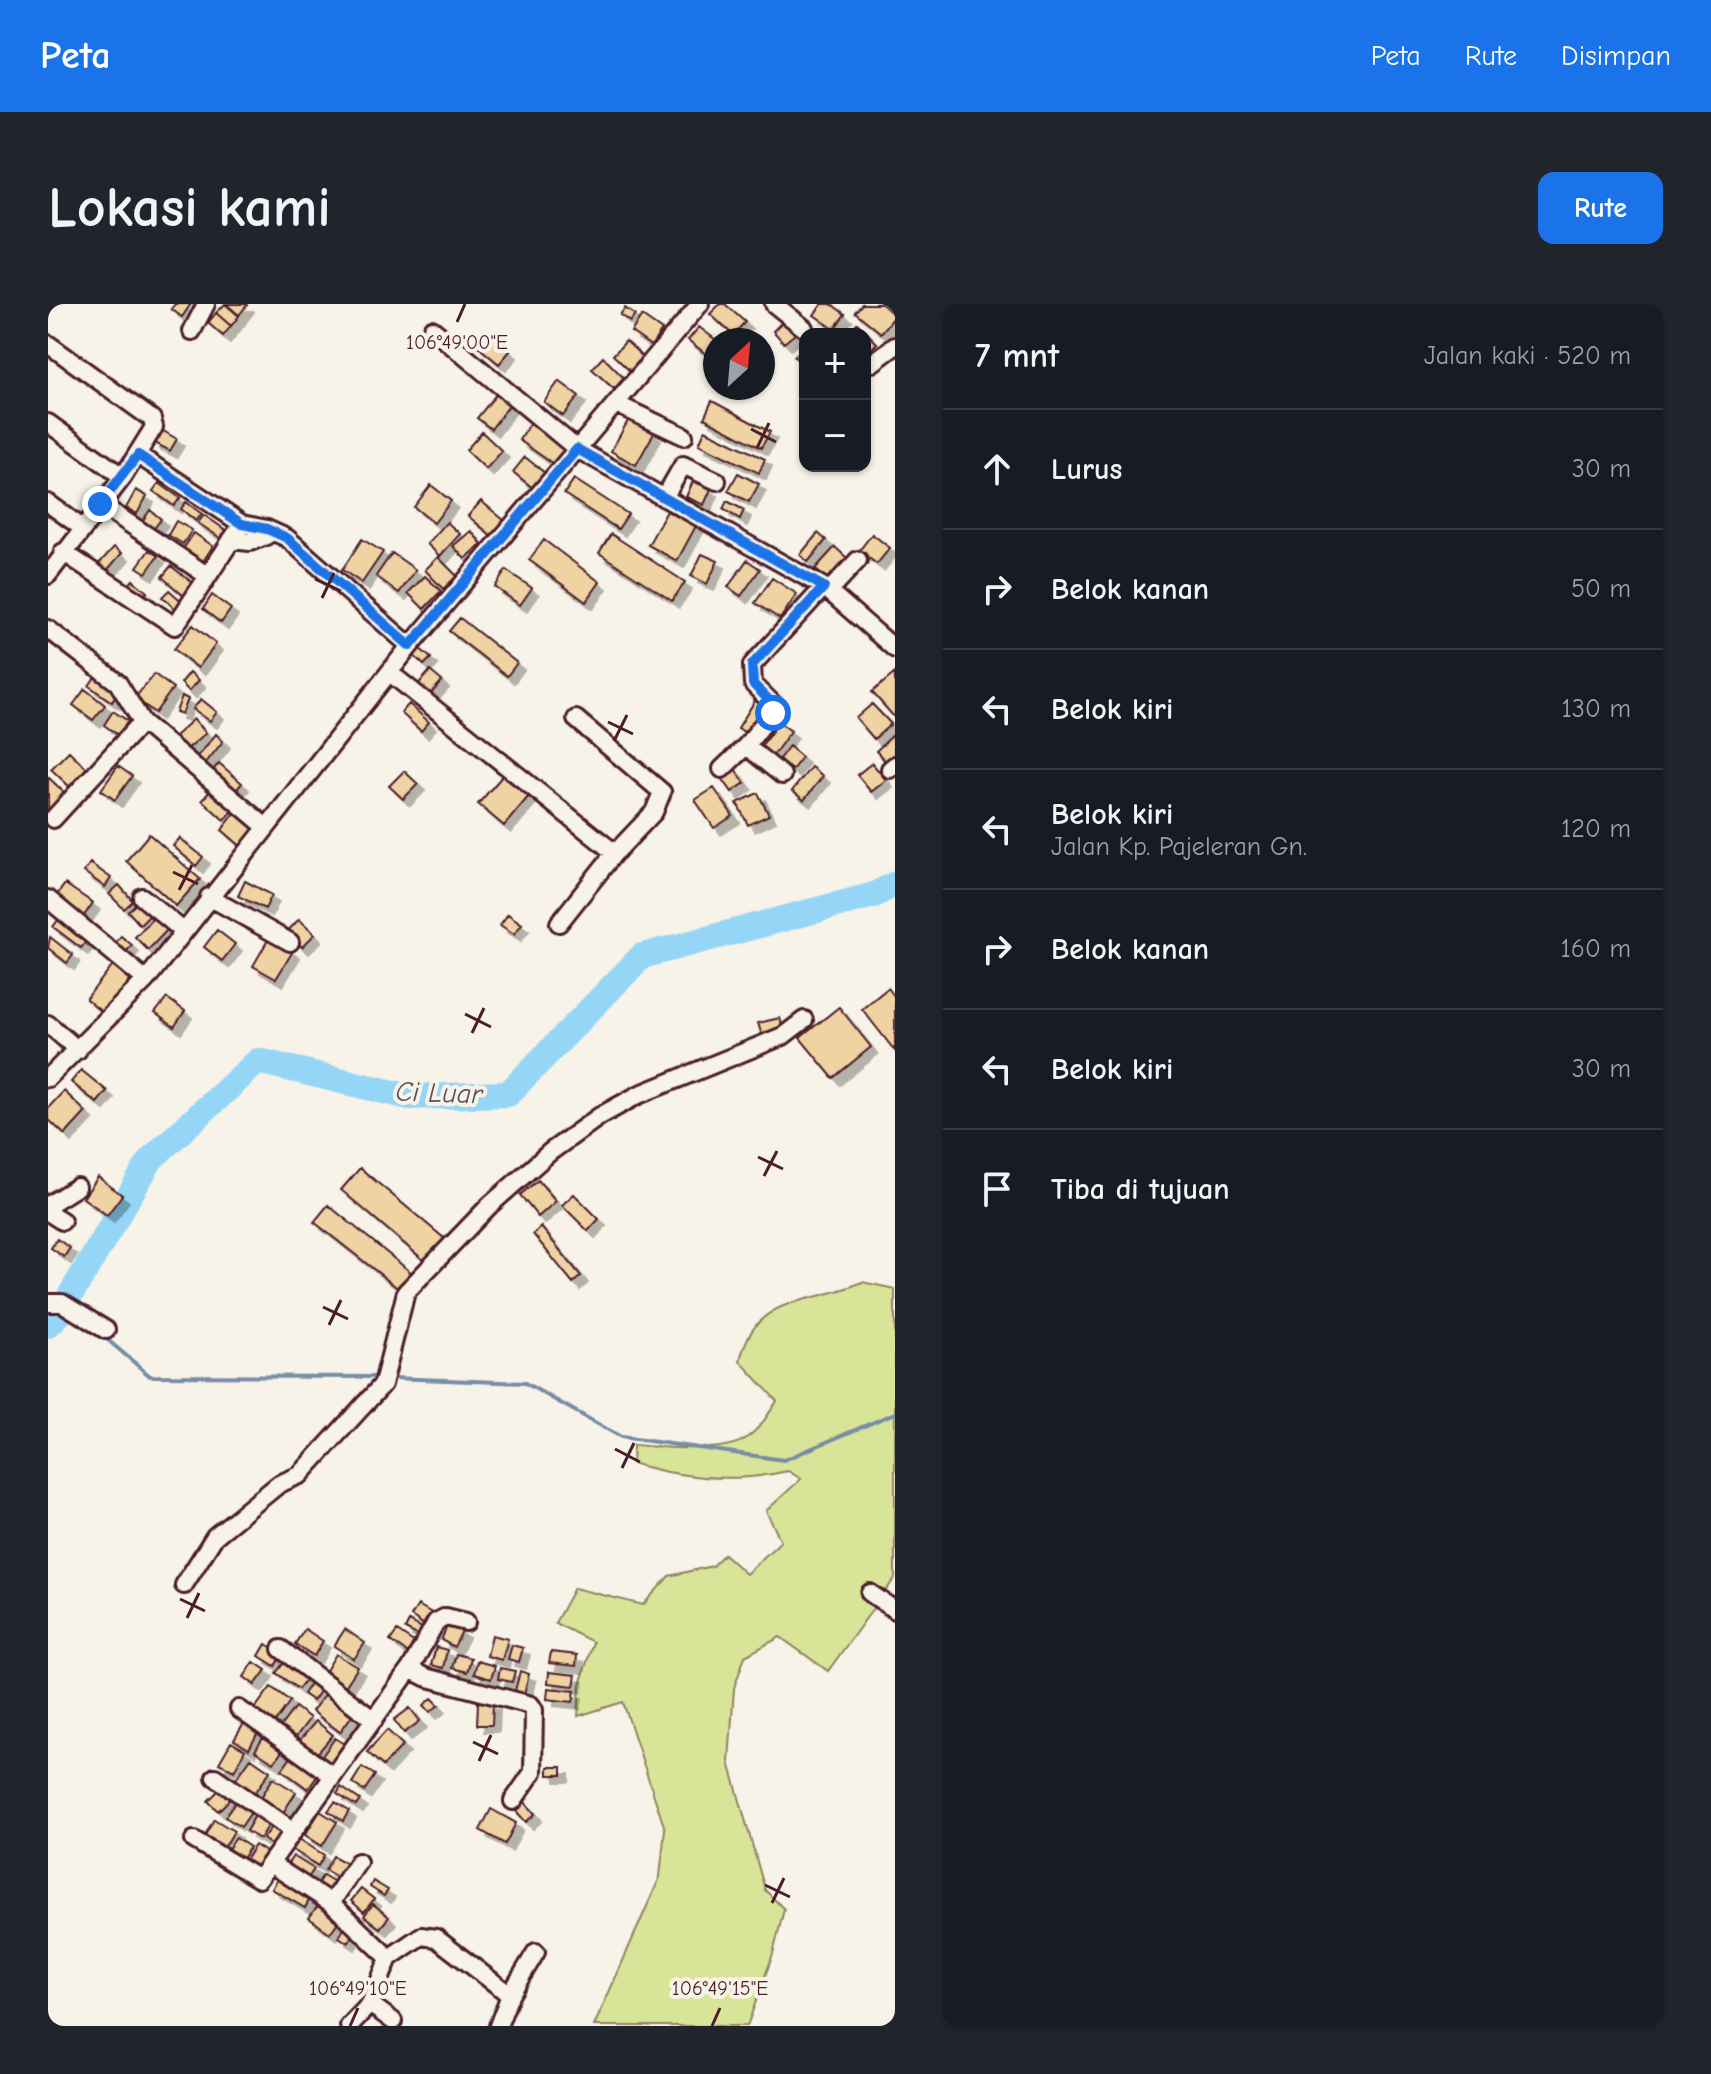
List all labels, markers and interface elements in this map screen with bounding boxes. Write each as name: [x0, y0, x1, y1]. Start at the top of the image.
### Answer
text: Peta: [40, 34, 111, 78]
text: Peta: [1371, 40, 1421, 72]
text: Rute: [1465, 40, 1517, 72]
text: Disimpan: [1561, 40, 1671, 72]
button: Rute: [1538, 172, 1663, 244]
text: Lokasi kami: [48, 176, 331, 240]
north arrow: [703, 328, 775, 400]
map controls: [799, 328, 871, 472]
button: +: [799, 328, 871, 400]
text: 106°49'00"E: [406, 331, 508, 354]
text: 7 mnt: [975, 336, 1059, 376]
text: Jalan kaki · 520 m: [1424, 341, 1631, 371]
button: −: [799, 400, 871, 472]
icon: ahead: [975, 447, 1019, 491]
text: Lurus: [1051, 452, 1122, 487]
text: 30 m: [1572, 454, 1631, 484]
route end: [82, 486, 118, 522]
icon: right: [975, 567, 1019, 611]
text: Belok kanan: [1051, 572, 1209, 607]
text: 50 m: [1571, 574, 1631, 604]
icon: left: [975, 687, 1019, 731]
text: Belok kiri: [1051, 692, 1173, 727]
text: 130 m: [1562, 694, 1631, 724]
route start: [755, 695, 791, 731]
text: Belok kiri: [1051, 797, 1173, 832]
icon: left: [975, 807, 1019, 851]
text: 120 m: [1561, 814, 1631, 844]
text: Jalan Kp. Pajeleran Gn.: [1051, 832, 1307, 862]
icon: right: [975, 927, 1019, 971]
text: Belok kanan: [1051, 932, 1209, 967]
text: 160 m: [1561, 934, 1631, 964]
icon: left: [975, 1047, 1019, 1091]
text: Belok kiri: [1051, 1052, 1173, 1087]
text: 30 m: [1572, 1054, 1631, 1084]
water label: Ci Luar: [395, 1075, 485, 1111]
icon: arrive: [975, 1167, 1019, 1211]
text: Tiba di tujuan: [1051, 1172, 1230, 1207]
text: 106°49'10"E: [309, 1977, 407, 2000]
text: 106°49'15"E: [672, 1977, 768, 2000]

